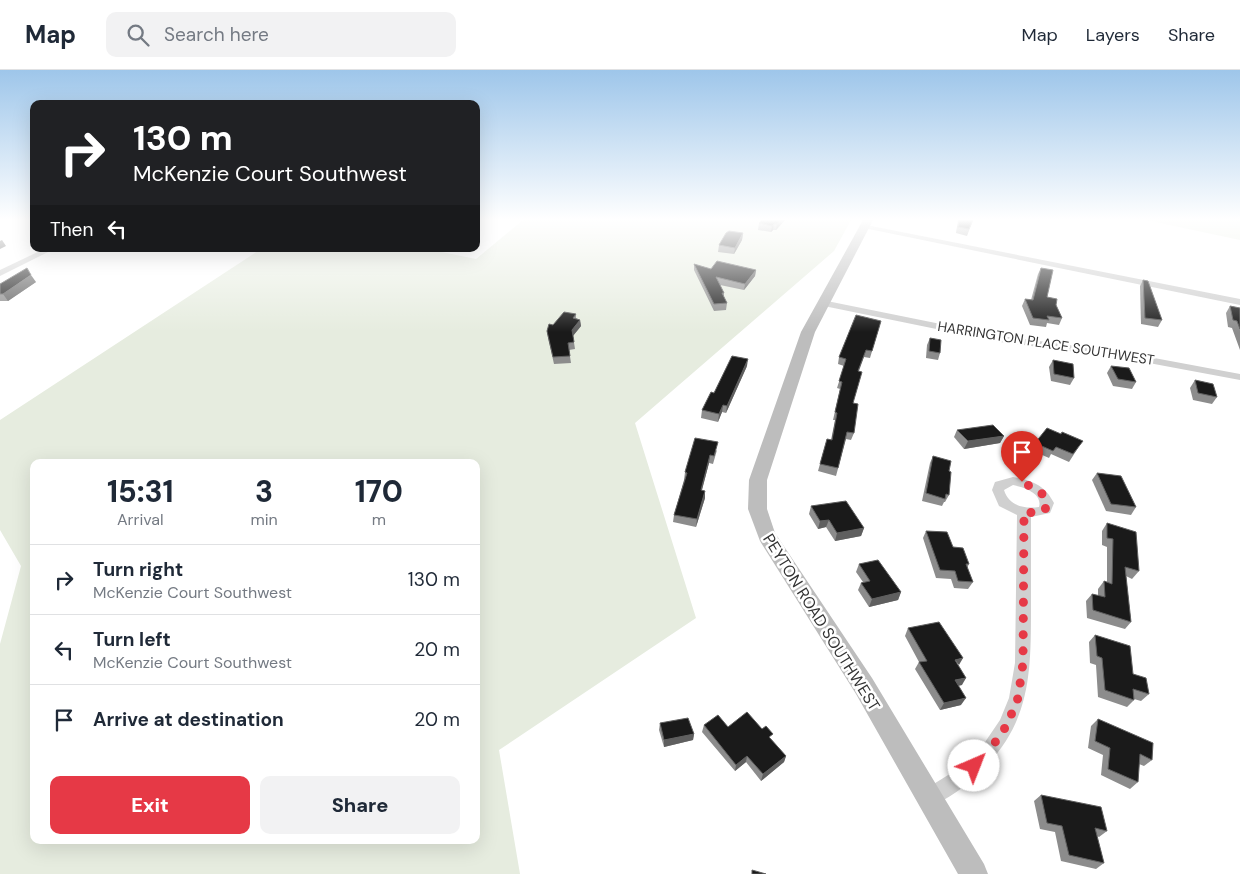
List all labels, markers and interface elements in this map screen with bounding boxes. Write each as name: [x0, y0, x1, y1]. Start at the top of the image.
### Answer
search box: [106, 12, 456, 57]
text: Map: [25, 19, 76, 50]
icon: search: [124, 21, 152, 49]
text: Search here: [164, 22, 269, 47]
text: Map: [1022, 23, 1058, 47]
text: Layers: [1086, 23, 1140, 47]
text: Share: [1168, 23, 1215, 47]
text: 130 m: [133, 115, 233, 161]
icon: right: [50, 120, 115, 185]
text: McKenzie Court Southwest: [133, 159, 407, 188]
icon: left: [103, 215, 131, 243]
text: Then: [50, 217, 93, 242]
street label: HARRINGTON PLACE SOUTHWEST: [936, 317, 1156, 369]
pin: [1001, 431, 1043, 482]
icon: arrive: [1008, 438, 1036, 466]
text: 15:31: [107, 472, 174, 511]
text: 3: [255, 472, 273, 511]
text: 170: [355, 472, 403, 511]
text: Arrival: [117, 509, 164, 530]
text: min: [251, 509, 278, 530]
text: m: [372, 509, 386, 530]
street label: PEYTON ROAD SOUTHWEST: [758, 530, 885, 715]
text: Turn right: [93, 557, 183, 582]
icon: right: [50, 566, 78, 594]
text: 130 m: [408, 567, 460, 592]
text: McKenzie Court Southwest: [93, 582, 292, 603]
text: Turn left: [93, 627, 171, 652]
icon: left: [50, 636, 78, 664]
text: 20 m: [414, 637, 460, 662]
text: McKenzie Court Southwest: [93, 652, 292, 673]
icon: arrive: [50, 706, 78, 734]
text: Arrive at destination: [93, 707, 284, 732]
text: 20 m: [414, 707, 460, 732]
position arrow: [947, 739, 999, 791]
button: Exit: [50, 776, 250, 834]
button: Share: [260, 776, 460, 834]

